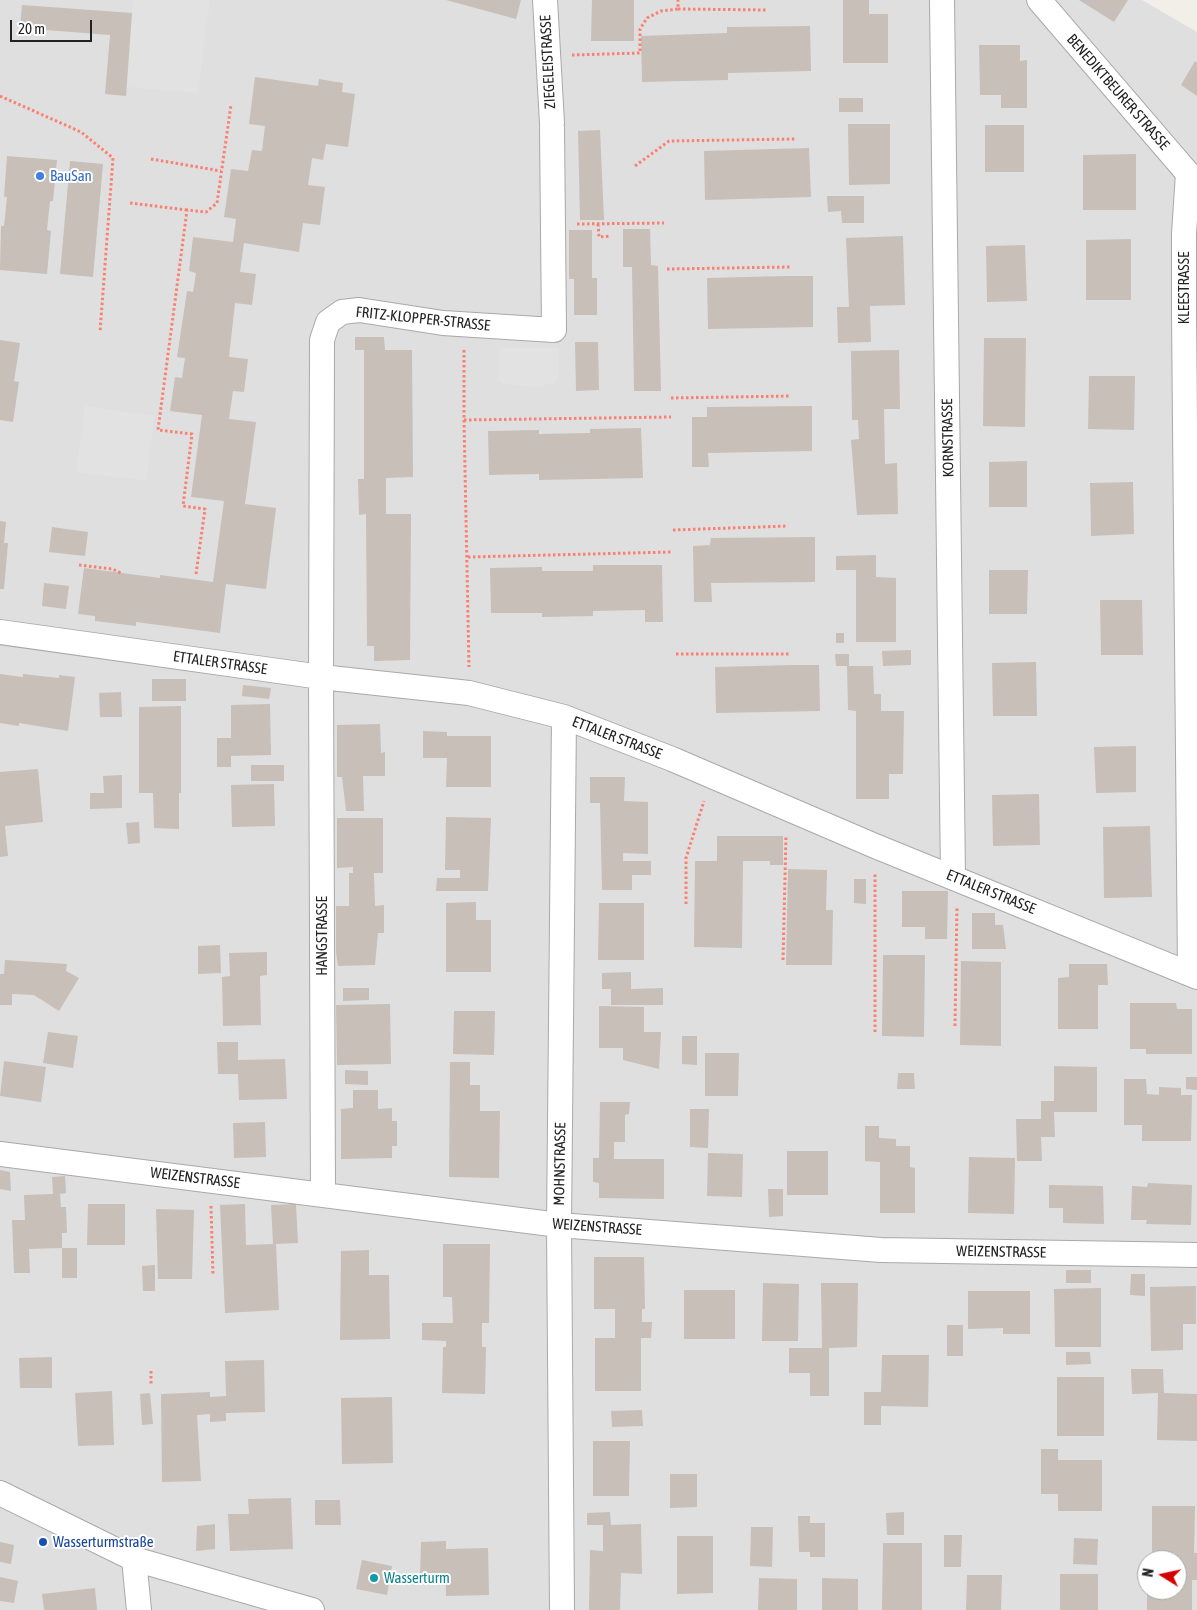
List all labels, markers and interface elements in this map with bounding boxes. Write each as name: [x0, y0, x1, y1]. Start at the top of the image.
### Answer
scale bar: [12, 10, 95, 42]
street label: ZIEGELEISTRASSE: [537, 15, 559, 109]
text: 20 m: [18, 20, 45, 37]
street label: BENEDIKTBEURER STRASSE: [1063, 30, 1173, 154]
place label: BauSan: [50, 167, 92, 185]
marker: BauSan: [34, 170, 46, 182]
street label: KLEESTRASSE: [1175, 252, 1193, 324]
street label: FRITZ-KLOPPER-STRASSE: [355, 303, 491, 335]
street label: KORNSTRASSE: [938, 398, 958, 478]
street label: ETTALER STRASSE: [172, 647, 268, 679]
street label: ETTALER STRASSE: [570, 713, 664, 763]
street label: ETTALER STRASSE: [944, 866, 1038, 918]
street label: HANGSTRASSE: [313, 896, 331, 976]
street label: MOHNSTRASSE: [550, 1122, 570, 1206]
street label: WEIZENSTRASSE: [149, 1164, 241, 1192]
street label: WEIZENSTRASSE: [552, 1215, 642, 1239]
street label: WEIZENSTRASSE: [956, 1242, 1046, 1262]
place label: Wasserturmstraße: [53, 1533, 153, 1551]
marker: Wasserturmstraße: [37, 1536, 49, 1548]
north arrow: [1137, 1550, 1187, 1600]
text: N: [1140, 1567, 1157, 1578]
place label: Wasserturm: [384, 1569, 450, 1587]
marker: Wasserturm: [368, 1572, 380, 1584]

